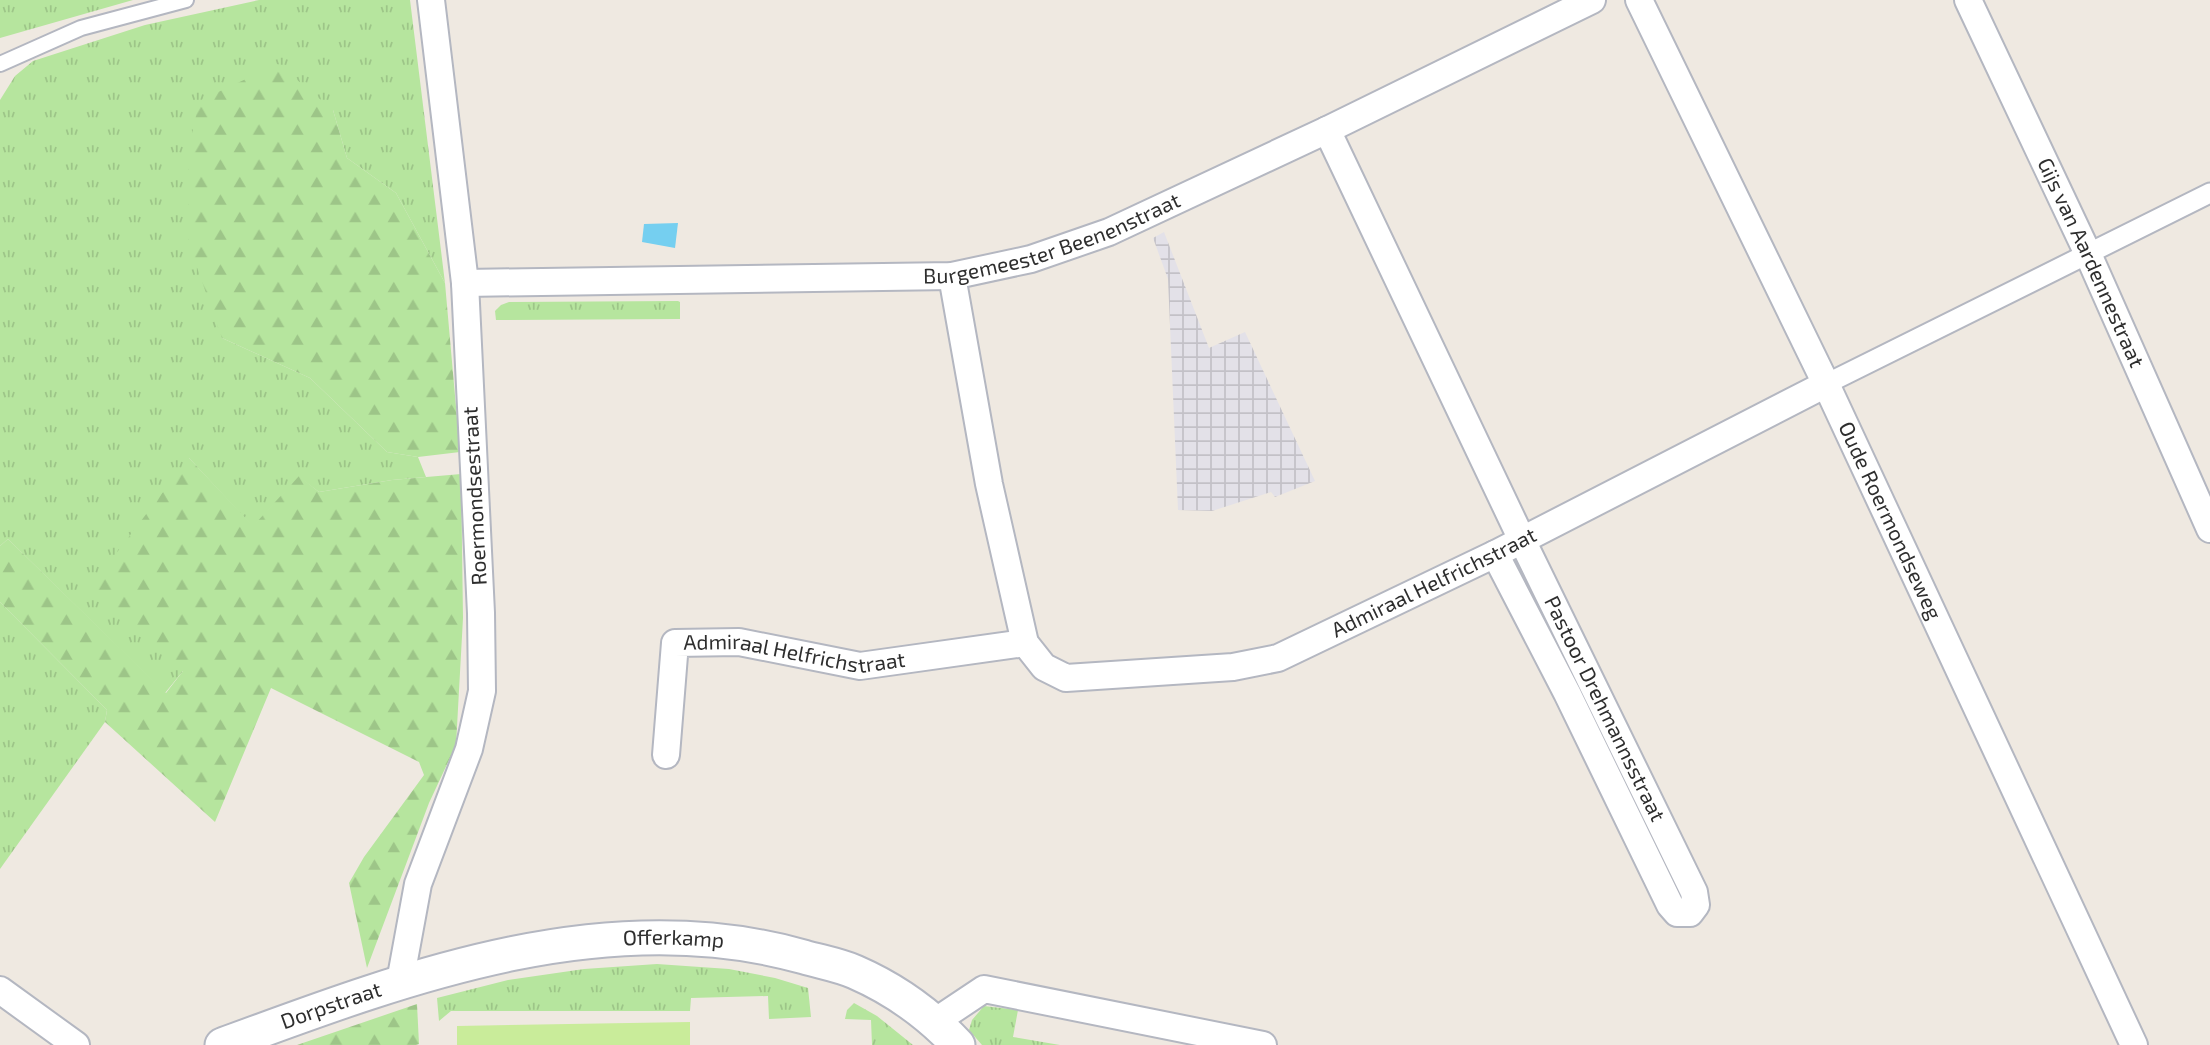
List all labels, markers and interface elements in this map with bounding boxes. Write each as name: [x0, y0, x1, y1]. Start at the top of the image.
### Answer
street label: Gijs van Aardennestraat: [2033, 153, 2151, 371]
street label: Burgemeester Beenenstraat: [923, 187, 1184, 288]
street label: Roermondsestraat: [456, 406, 491, 586]
street label: Oude Roermondseweg: [1834, 417, 1948, 623]
street label: Admiraal Helfrichstraat: [1327, 521, 1540, 642]
street label: Pastoor Drehmannsstraat: [1540, 591, 1672, 825]
street label: Admiraal Helfrichstraat: [683, 628, 907, 677]
street label: Offerkamp: [622, 924, 726, 952]
street label: Dorpstraat: [277, 976, 384, 1033]

